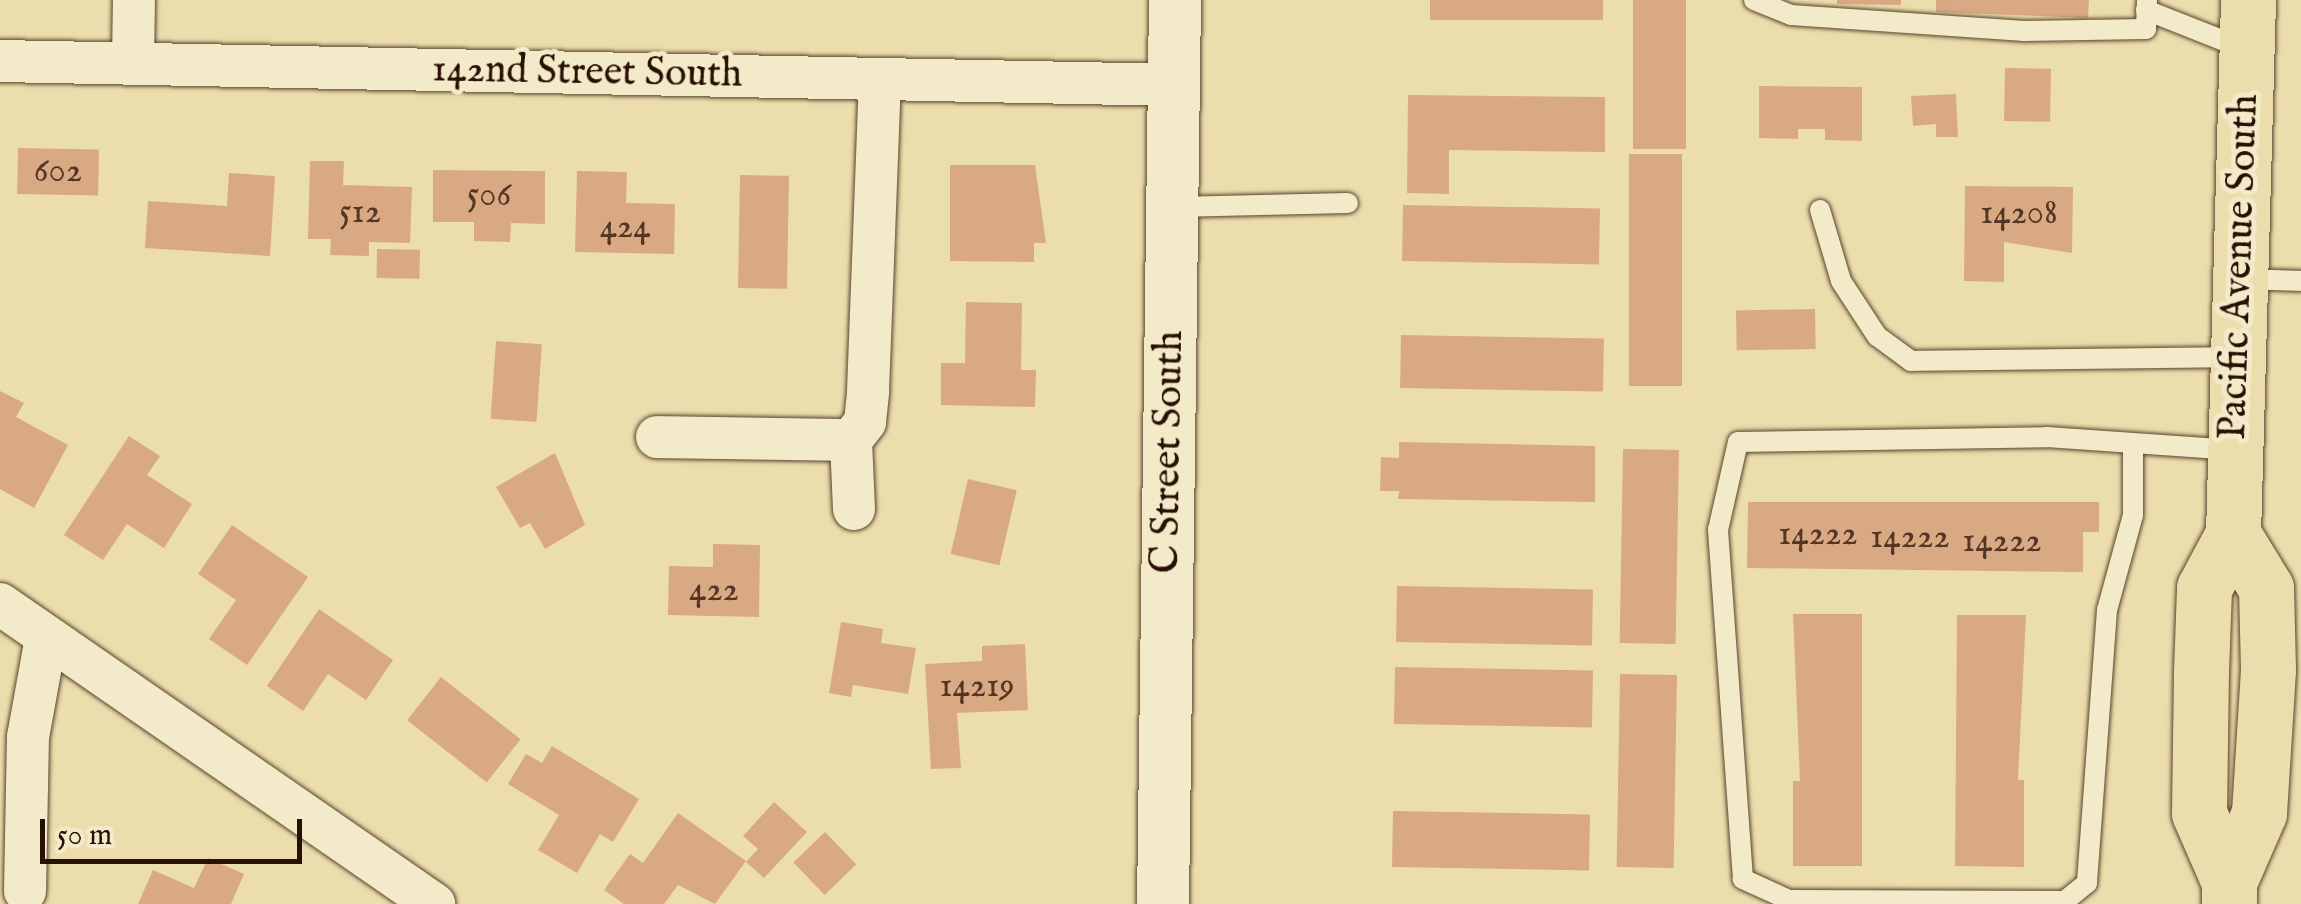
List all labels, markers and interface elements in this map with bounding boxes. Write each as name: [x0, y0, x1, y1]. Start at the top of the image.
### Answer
street label: 142nd Street South: [431, 46, 743, 100]
street label: Pacific Avenue South: [2210, 93, 2270, 441]
house number: 602: [34, 151, 82, 193]
house number: 506: [467, 175, 511, 217]
house number: 512: [339, 192, 381, 234]
house number: 14208: [1980, 193, 2058, 235]
house number: 424: [600, 207, 650, 249]
street label: C Street South: [1143, 330, 1195, 574]
house number: 14222: [1778, 514, 1858, 556]
house number: 14222: [1870, 517, 1950, 559]
house number: 14222: [1962, 521, 2042, 563]
house number: 422: [689, 570, 739, 612]
house number: 14219: [940, 666, 1014, 708]
scale bar: [45, 799, 308, 861]
text: 50 m: [57, 817, 112, 855]

